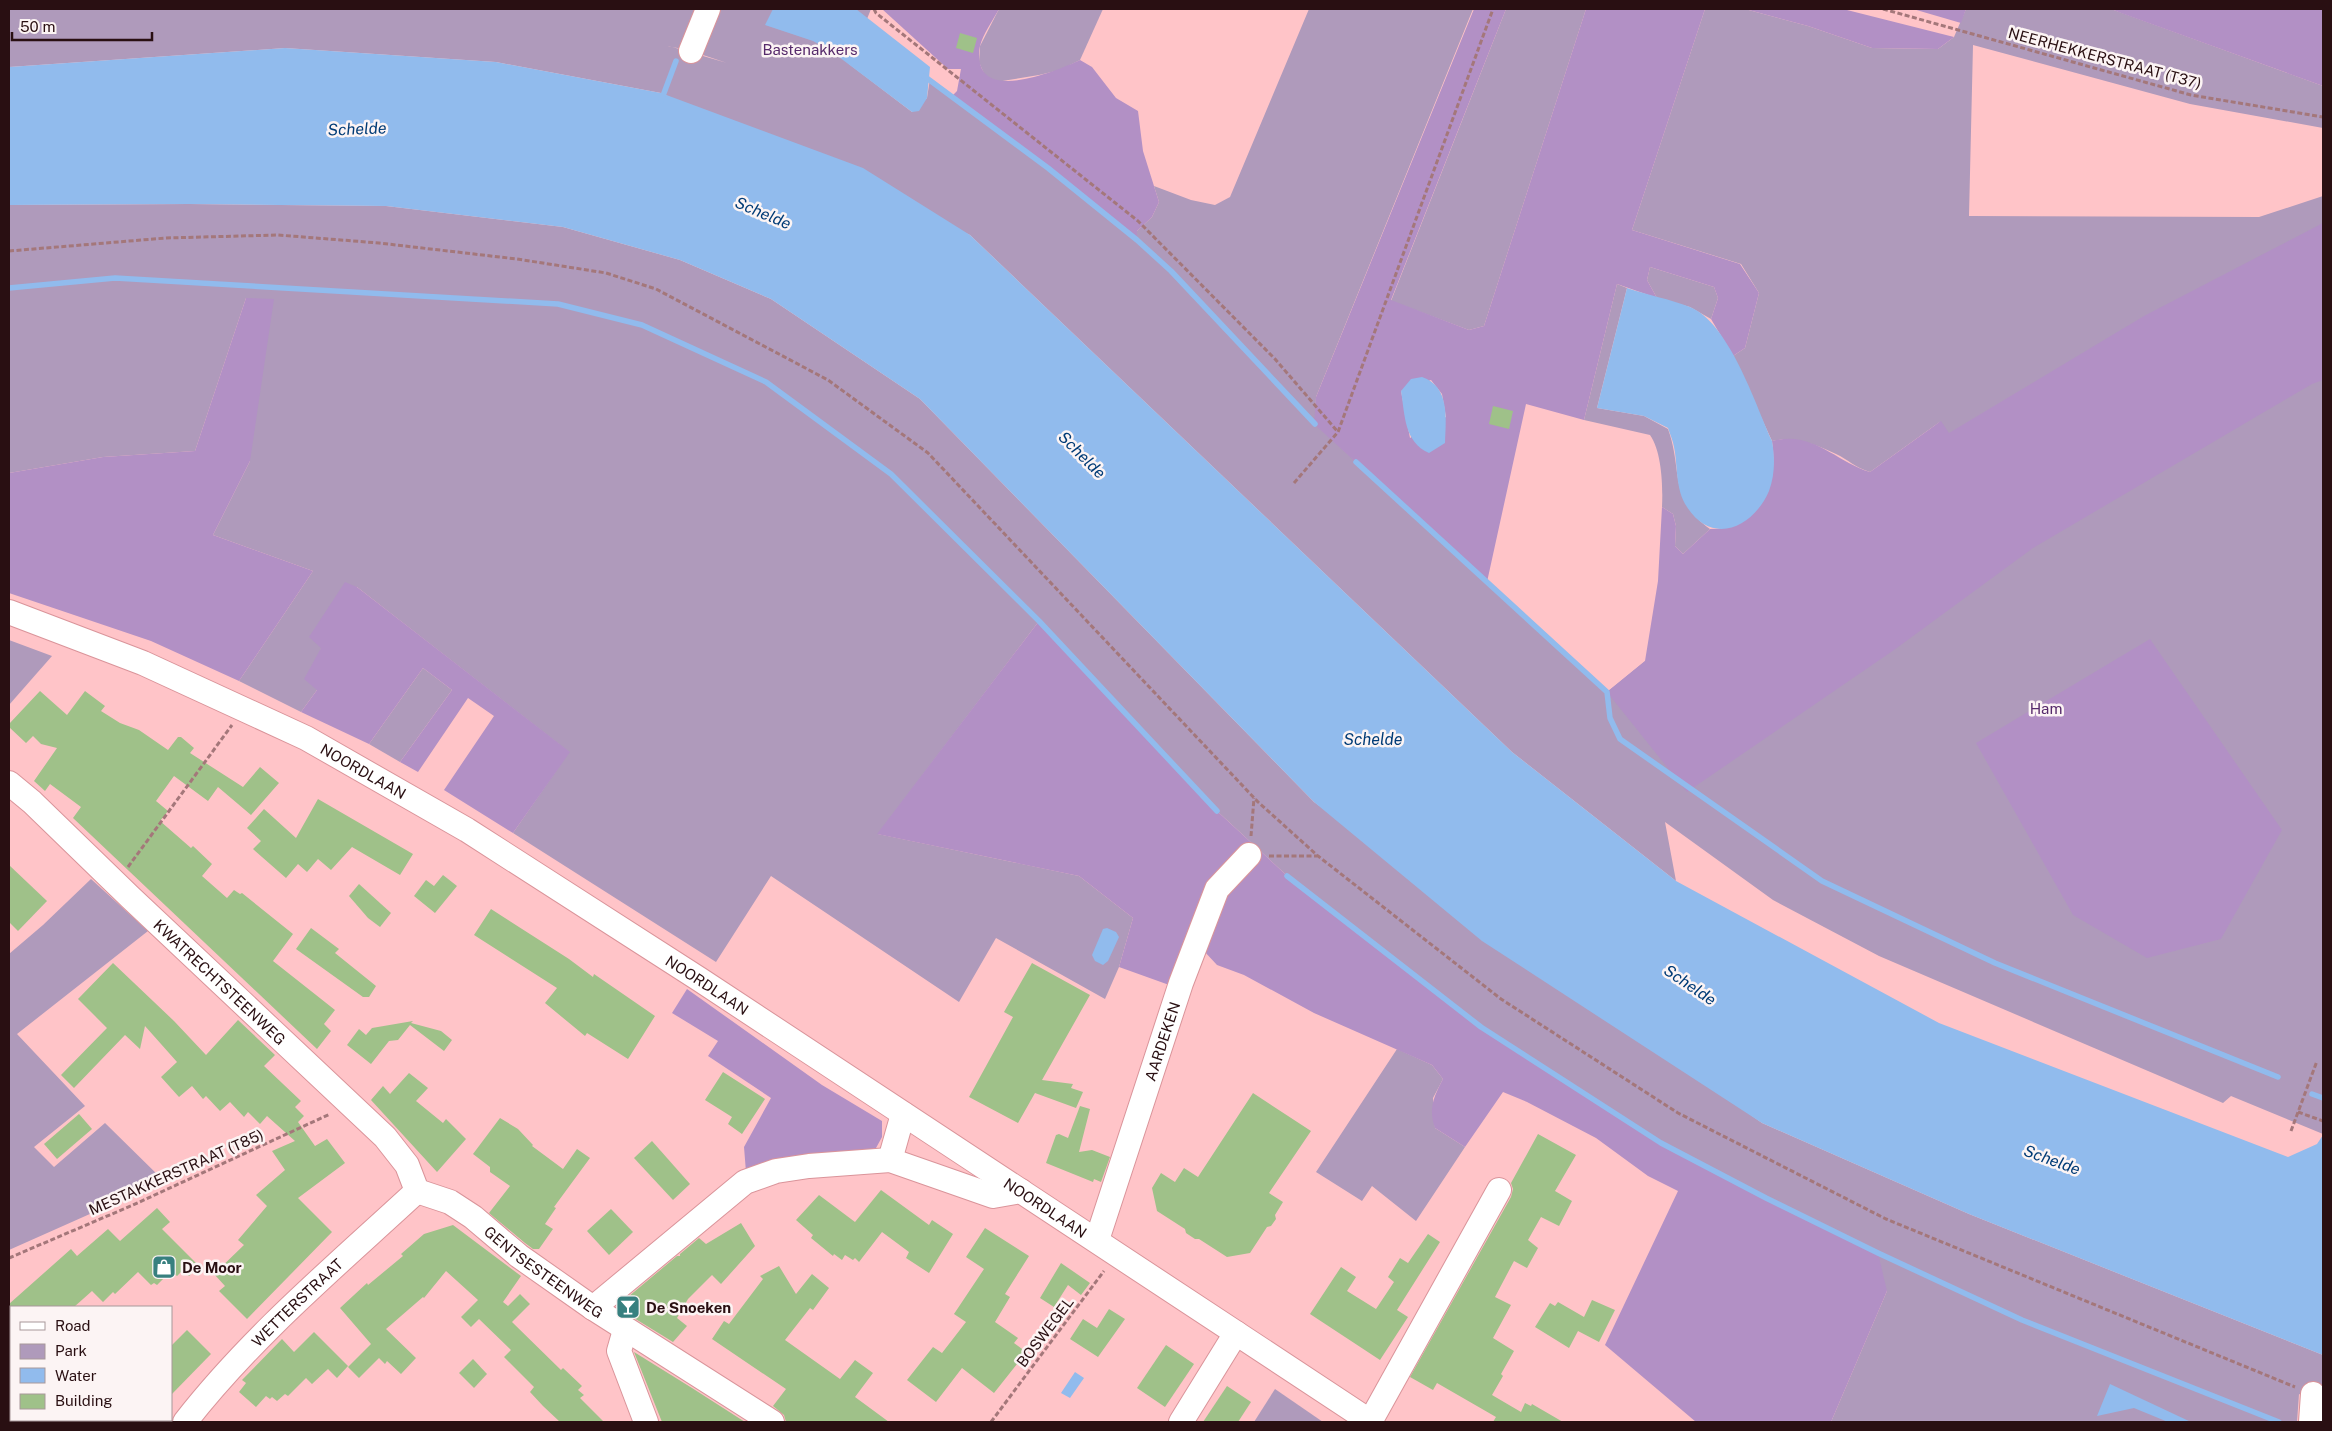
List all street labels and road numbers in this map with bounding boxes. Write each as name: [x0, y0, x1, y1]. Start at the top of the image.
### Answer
street label: NEERHEKKERSTRAAT (T37): [2007, 24, 2203, 92]
street label: NOORDLAAN: [318, 740, 409, 802]
street label: KWATRECHTSTEENWEG: [151, 916, 290, 1048]
street label: NOORDLAAN: [663, 951, 752, 1018]
street label: AARDEKEN: [1141, 1000, 1183, 1083]
street label: MESTAKKERSTRAAT (T85): [86, 1126, 266, 1218]
street label: NOORDLAAN: [1001, 1174, 1090, 1241]
street label: GENTSESTEENWEG: [481, 1222, 607, 1321]
street label: WETTERSTRAAT: [248, 1255, 346, 1350]
street label: BOSWEGEL: [1013, 1294, 1077, 1370]

